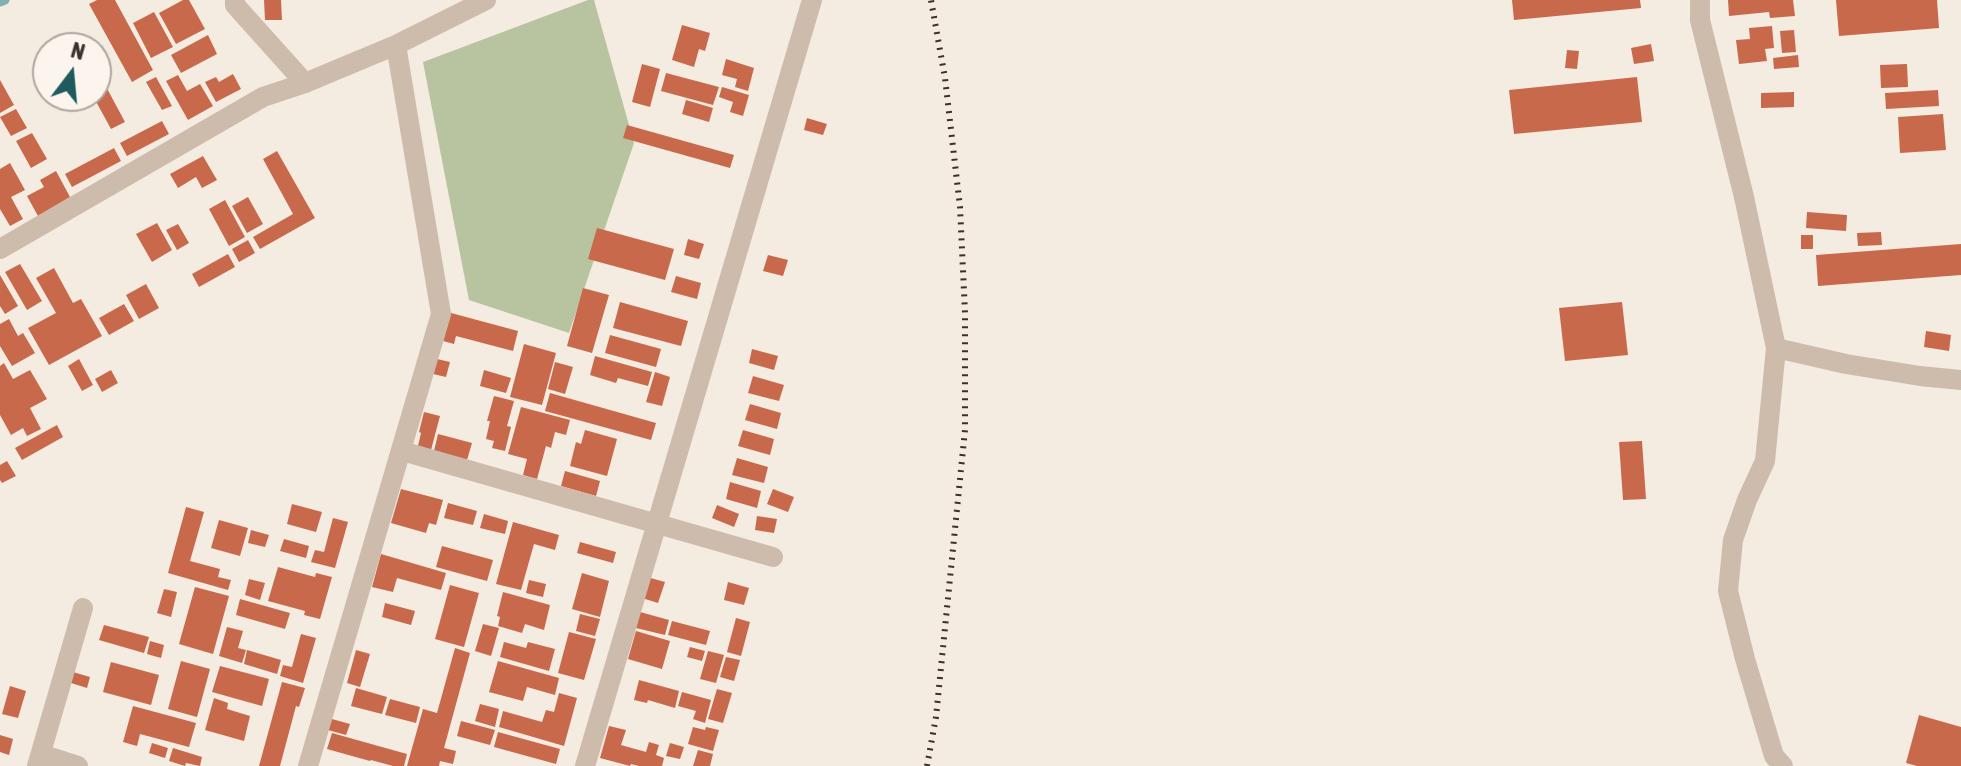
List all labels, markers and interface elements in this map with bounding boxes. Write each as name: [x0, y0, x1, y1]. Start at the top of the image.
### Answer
north arrow: [32, 32, 112, 112]
text: N: [68, 37, 88, 65]

